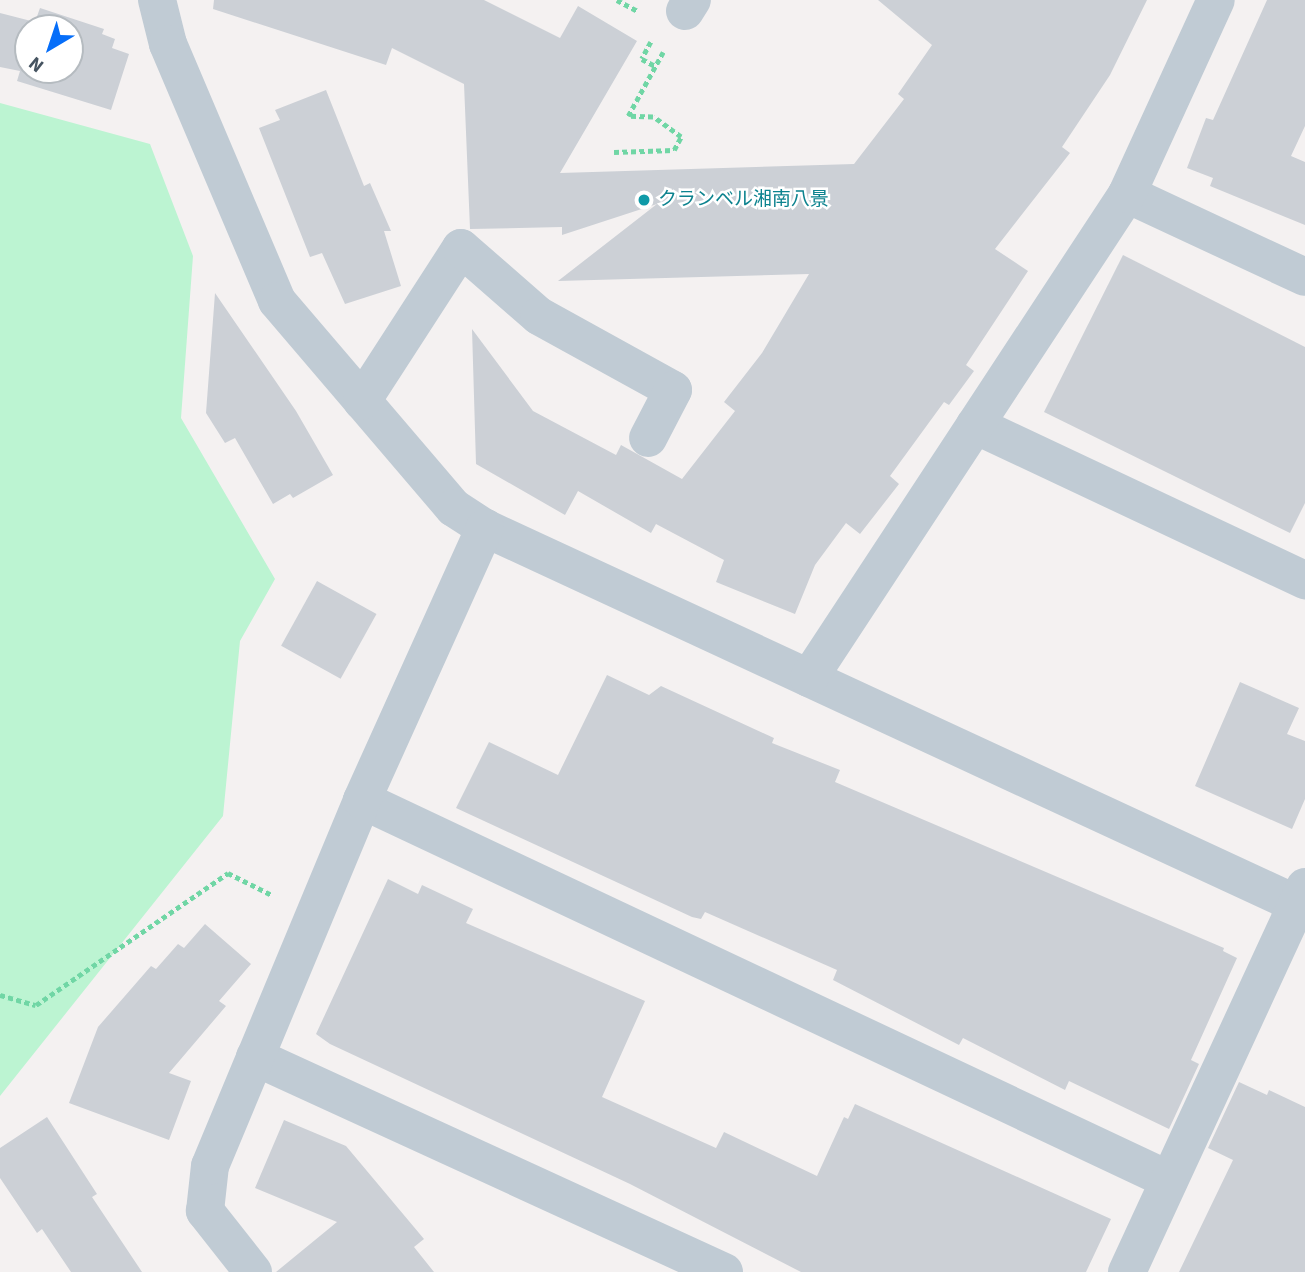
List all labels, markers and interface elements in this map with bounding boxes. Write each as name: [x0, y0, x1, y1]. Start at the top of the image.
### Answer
north arrow: [14, 14, 84, 84]
text: N: [23, 50, 50, 79]
place label: クランベル湘南八景: [658, 189, 829, 211]
marker: クランベル湘南八景: [636, 192, 652, 208]

